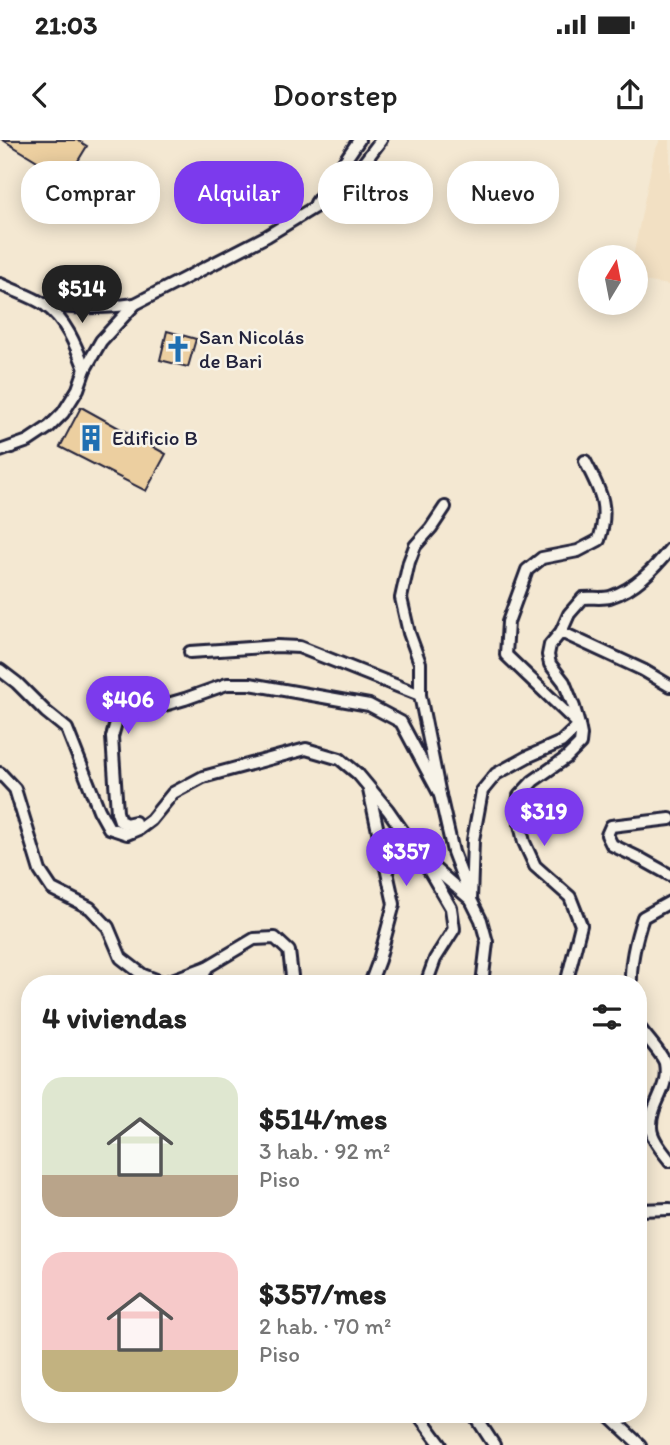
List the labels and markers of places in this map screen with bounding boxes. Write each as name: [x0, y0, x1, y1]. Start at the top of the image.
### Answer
pin: $514: [41, 265, 123, 325]
place label: San Nicolás de Bari: [199, 324, 304, 373]
church icon: San Nicolás de Bari: [163, 334, 193, 364]
building icon: Edificio B: [76, 423, 106, 453]
place label: Edificio B: [112, 425, 198, 450]
pin: $406: [87, 676, 169, 736]
pin: $319: [503, 788, 585, 848]
pin: $357: [365, 828, 447, 888]

